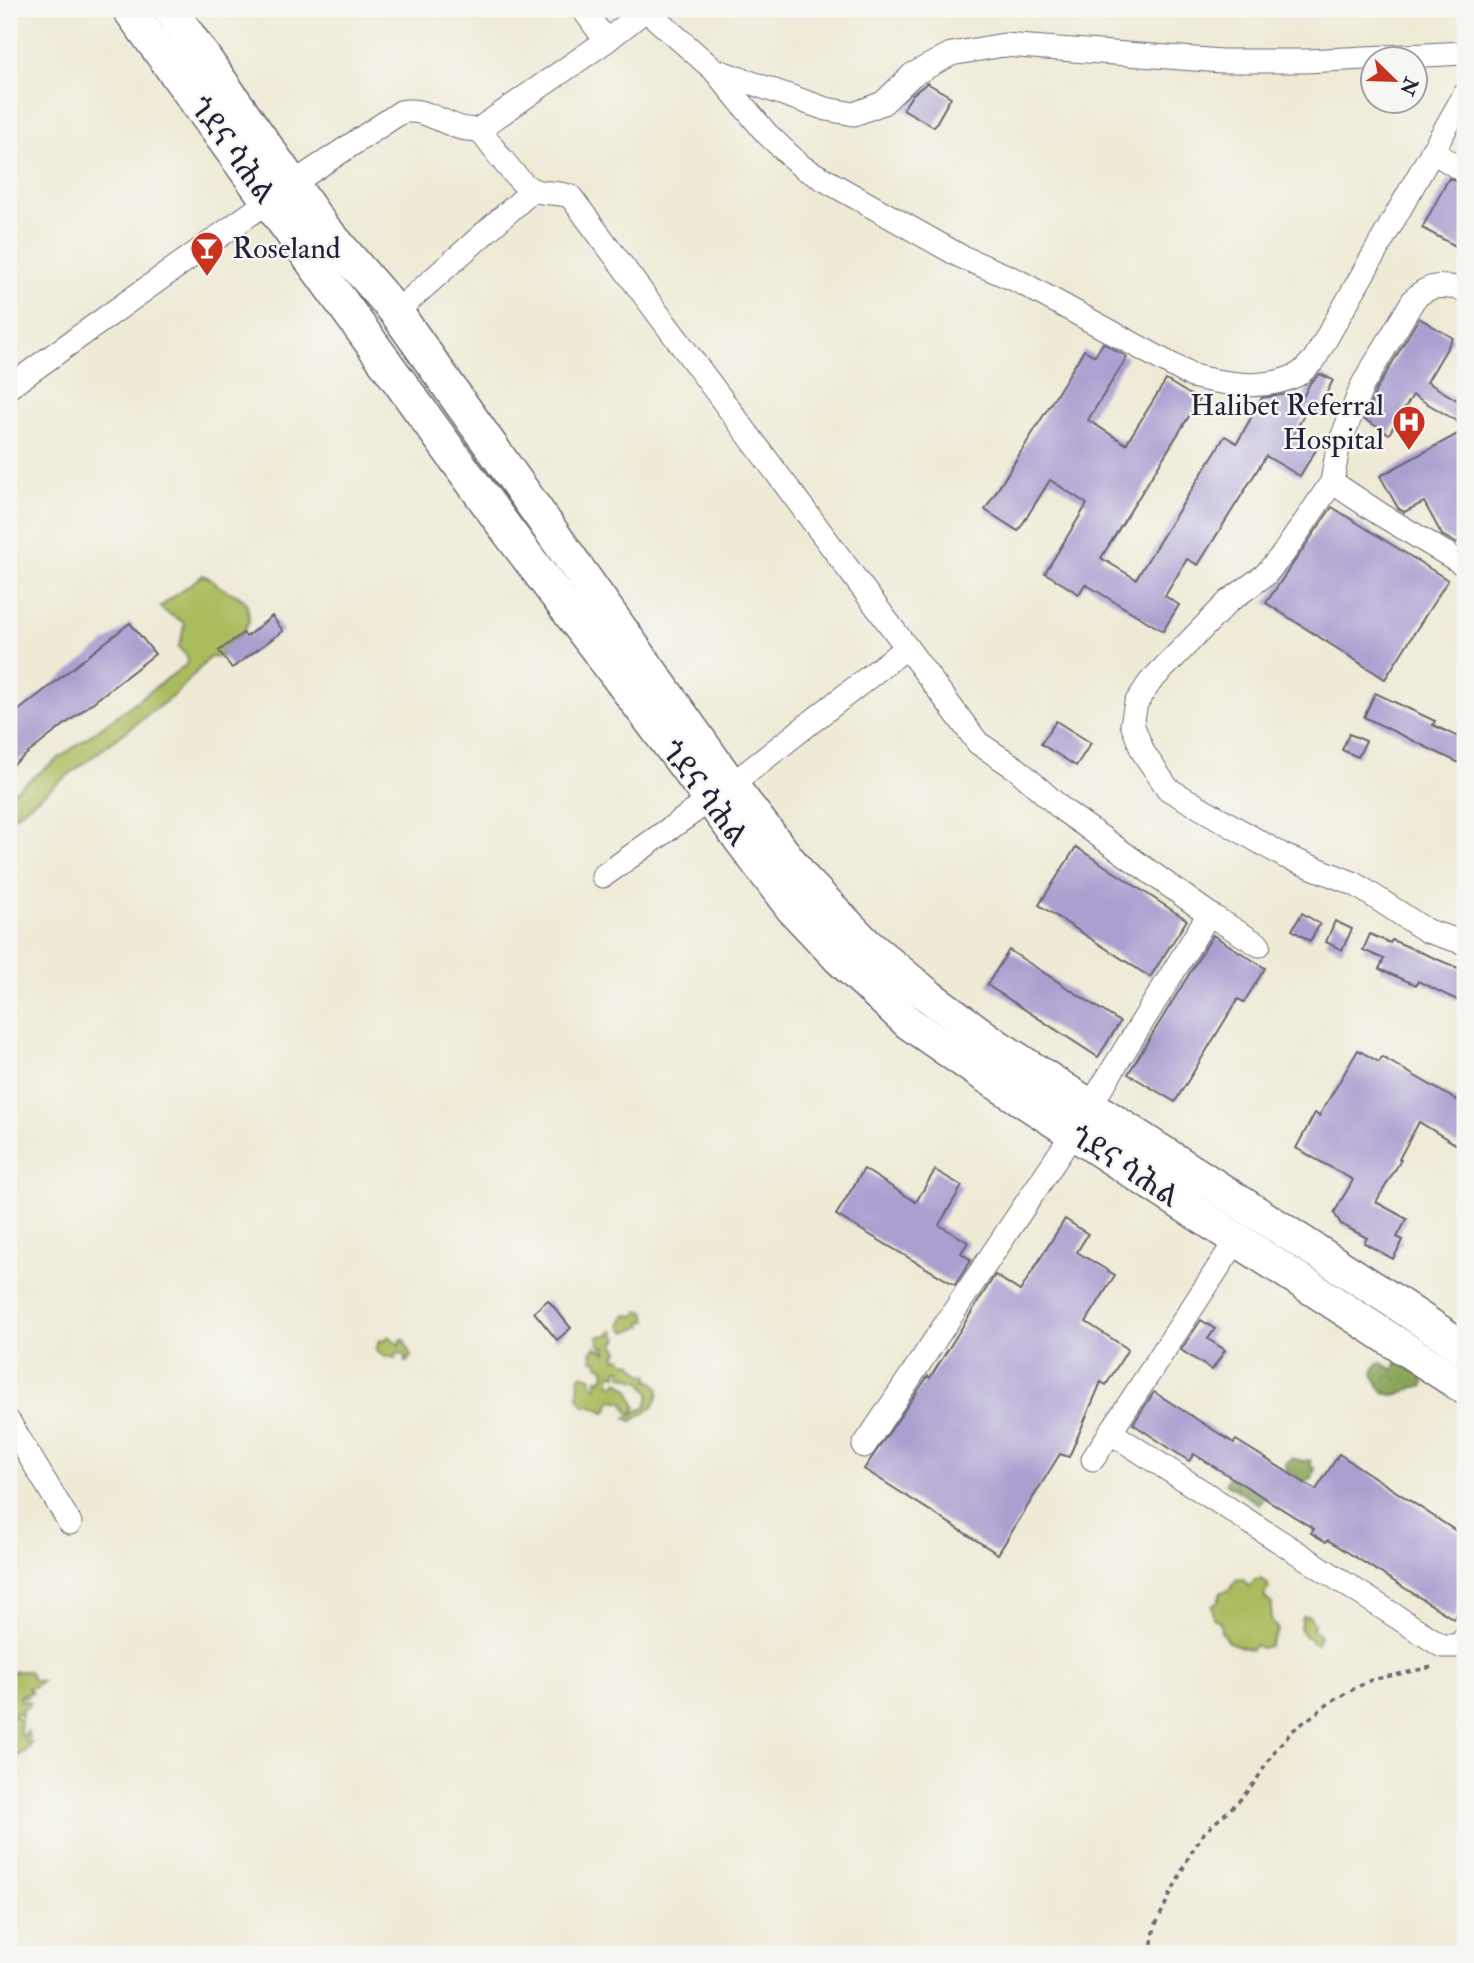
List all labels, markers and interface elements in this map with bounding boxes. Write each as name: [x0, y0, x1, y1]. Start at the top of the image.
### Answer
north arrow: [1358, 46, 1428, 116]
text: N: [1394, 73, 1423, 100]
street label: ጎደና ሳሕል: [181, 90, 284, 211]
bar icon: Roseland: [188, 229, 226, 278]
place label: Roseland: [232, 230, 341, 267]
place label: Halibet Referral Hospital: [1190, 387, 1384, 458]
hospital icon: Halibet Referral Hospital: [1390, 403, 1428, 452]
street label: ጎደና ሳሕል: [653, 733, 756, 854]
street label: ጎደና ሳሕል: [1063, 1117, 1186, 1215]

